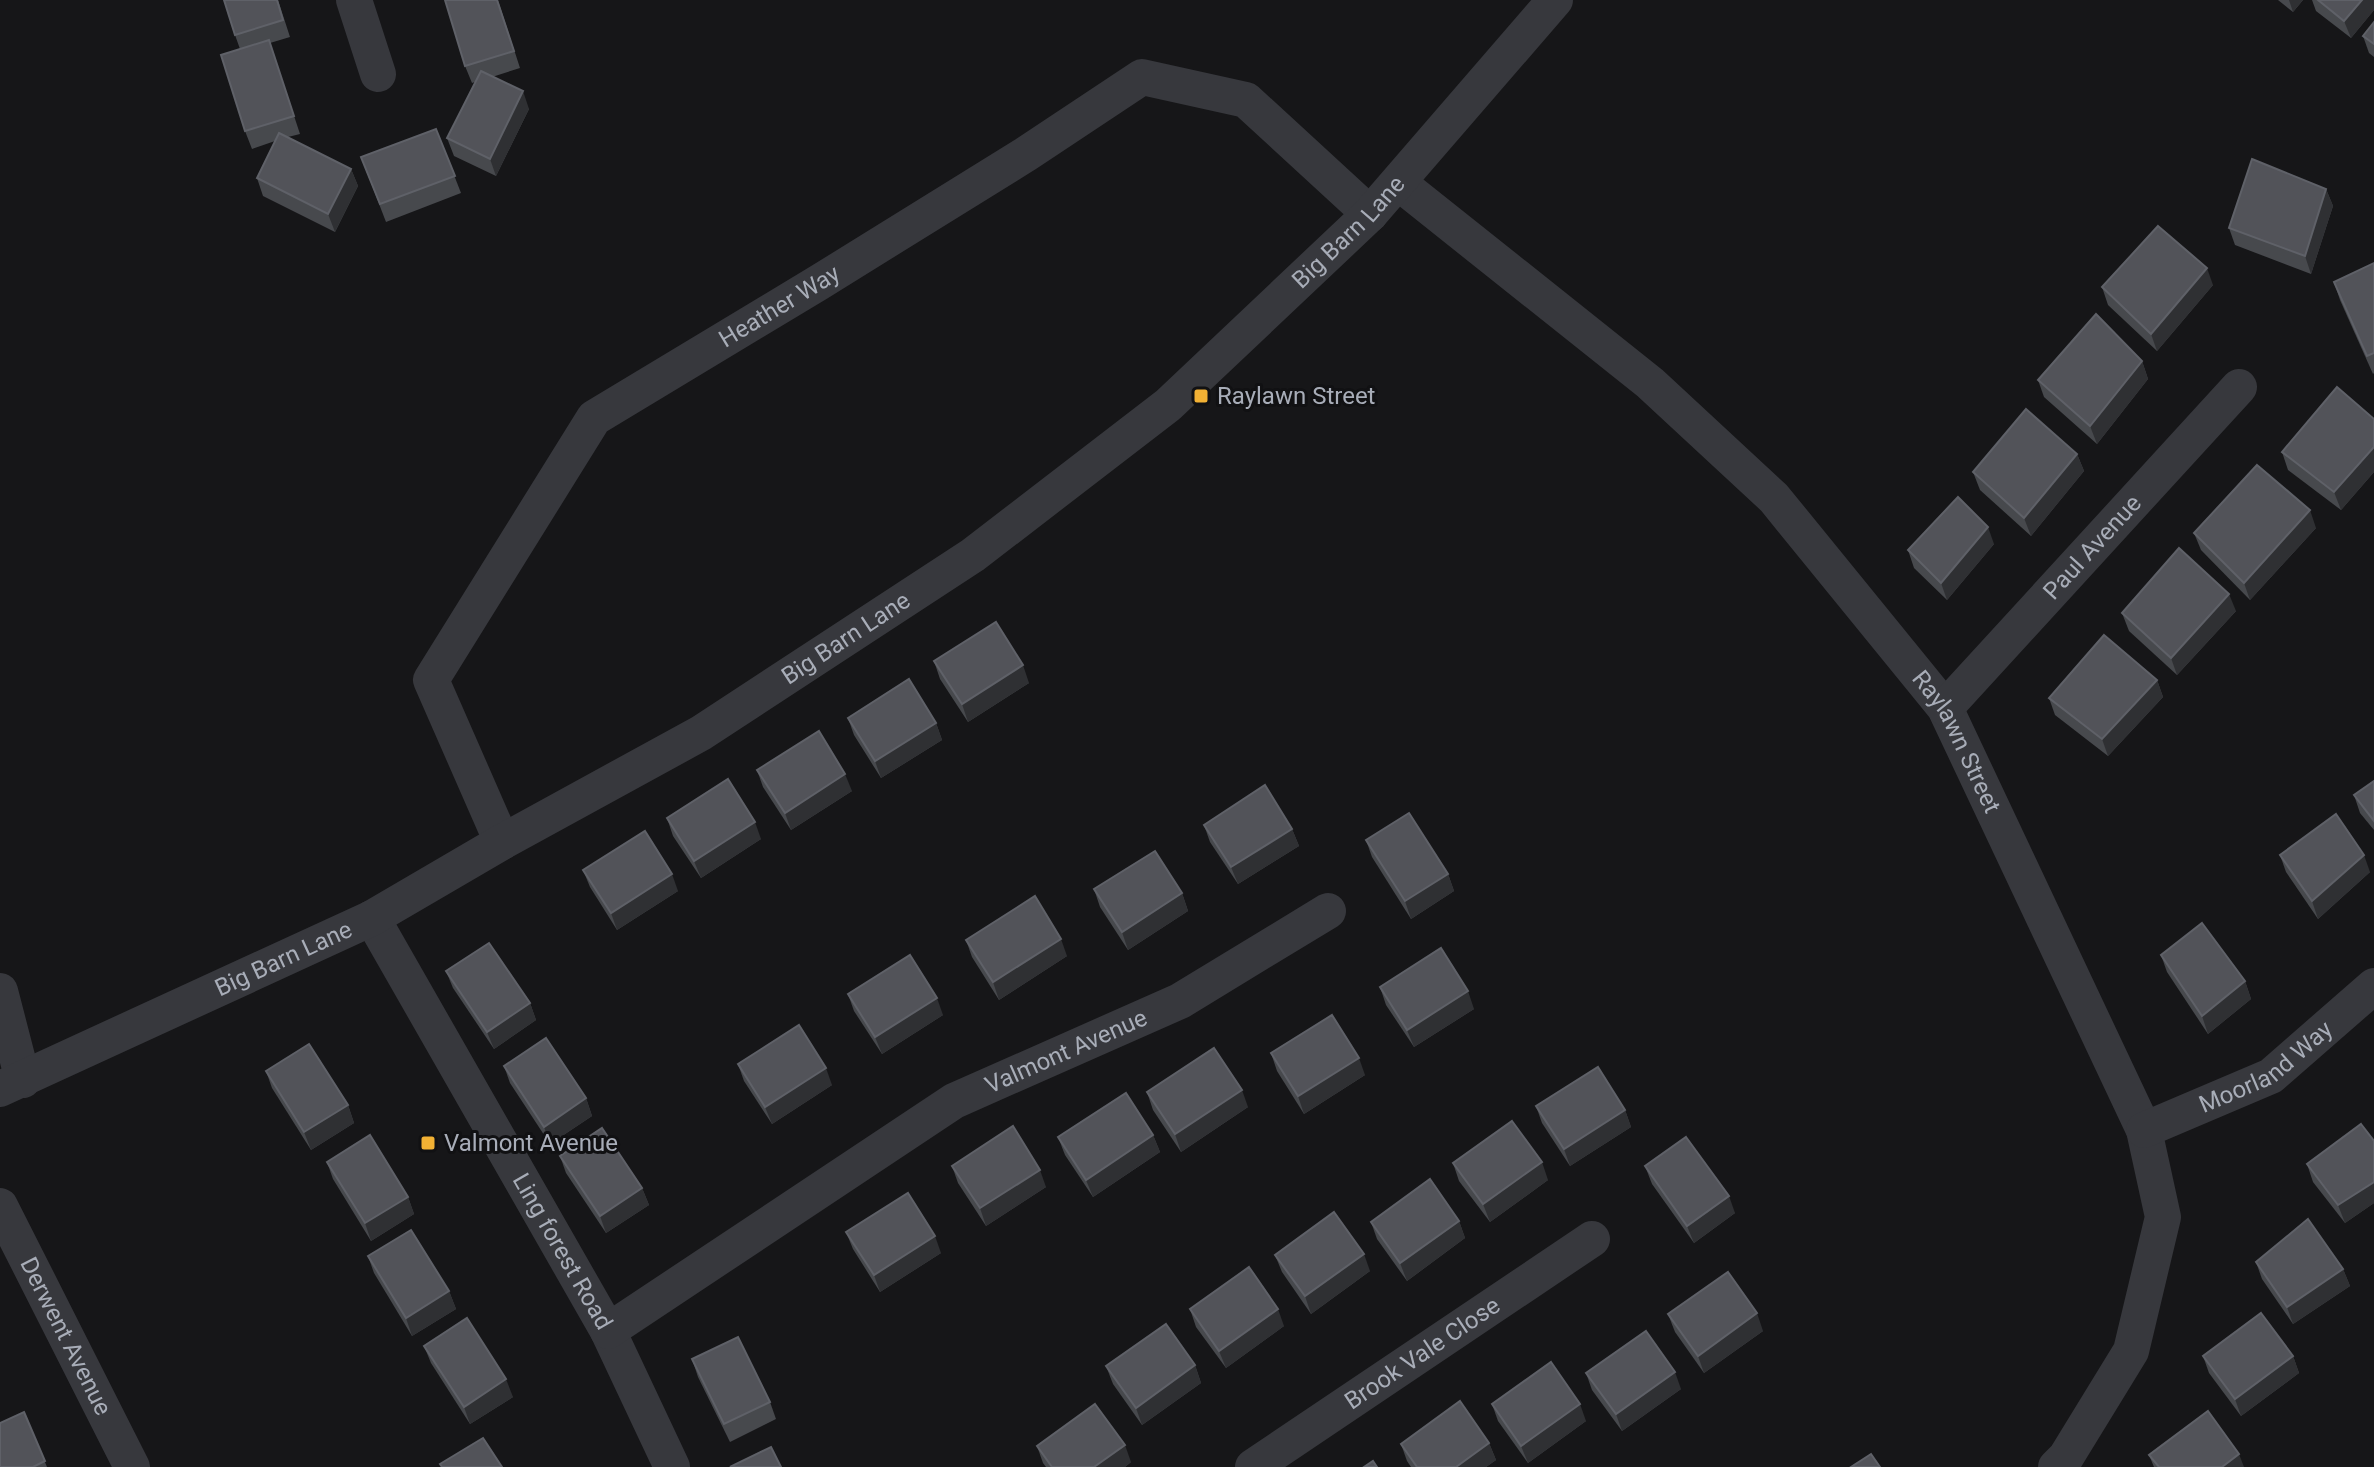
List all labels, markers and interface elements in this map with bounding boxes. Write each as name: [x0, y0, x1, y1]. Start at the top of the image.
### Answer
street label: Big Barn Lane: [1286, 170, 1411, 294]
street label: Heather Way: [714, 259, 845, 353]
place label: Raylawn Street: [1217, 382, 1376, 410]
marker: Raylawn Street: [1192, 387, 1210, 405]
street label: Paul Avenue: [2037, 489, 2147, 605]
street label: Big Barn Lane: [776, 586, 915, 690]
street label: Raylawn Street: [1906, 665, 2007, 818]
street label: Big Barn Lane: [211, 915, 356, 1002]
street label: Valmont Avenue: [981, 1003, 1151, 1099]
street label: Moorland Way: [2195, 1015, 2338, 1119]
place label: Valmont Avenue: [444, 1129, 618, 1157]
marker: Valmont Avenue: [419, 1134, 437, 1152]
street label: Ling forest Road: [507, 1168, 618, 1335]
street label: Derwent Avenue: [14, 1253, 117, 1420]
street label: Brook Vale Close: [1339, 1291, 1505, 1415]

